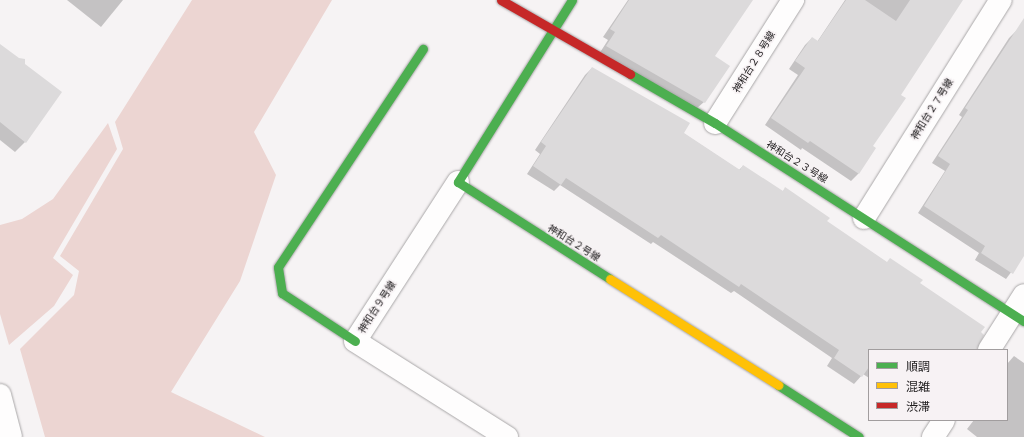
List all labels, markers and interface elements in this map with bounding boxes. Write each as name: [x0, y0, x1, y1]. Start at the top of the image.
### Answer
street label: 神和台２８号線: [730, 29, 778, 95]
street label: 神和台２７号線: [908, 76, 956, 142]
street label: 神和台２３号線: [764, 138, 830, 186]
street label: 神和台２号線: [545, 222, 603, 264]
street label: 神和台９号線: [356, 279, 398, 335]
legend: [868, 349, 1008, 421]
text: 順調: [906, 360, 930, 374]
text: 混雑: [906, 380, 930, 394]
text: 渋滞: [906, 400, 930, 414]

